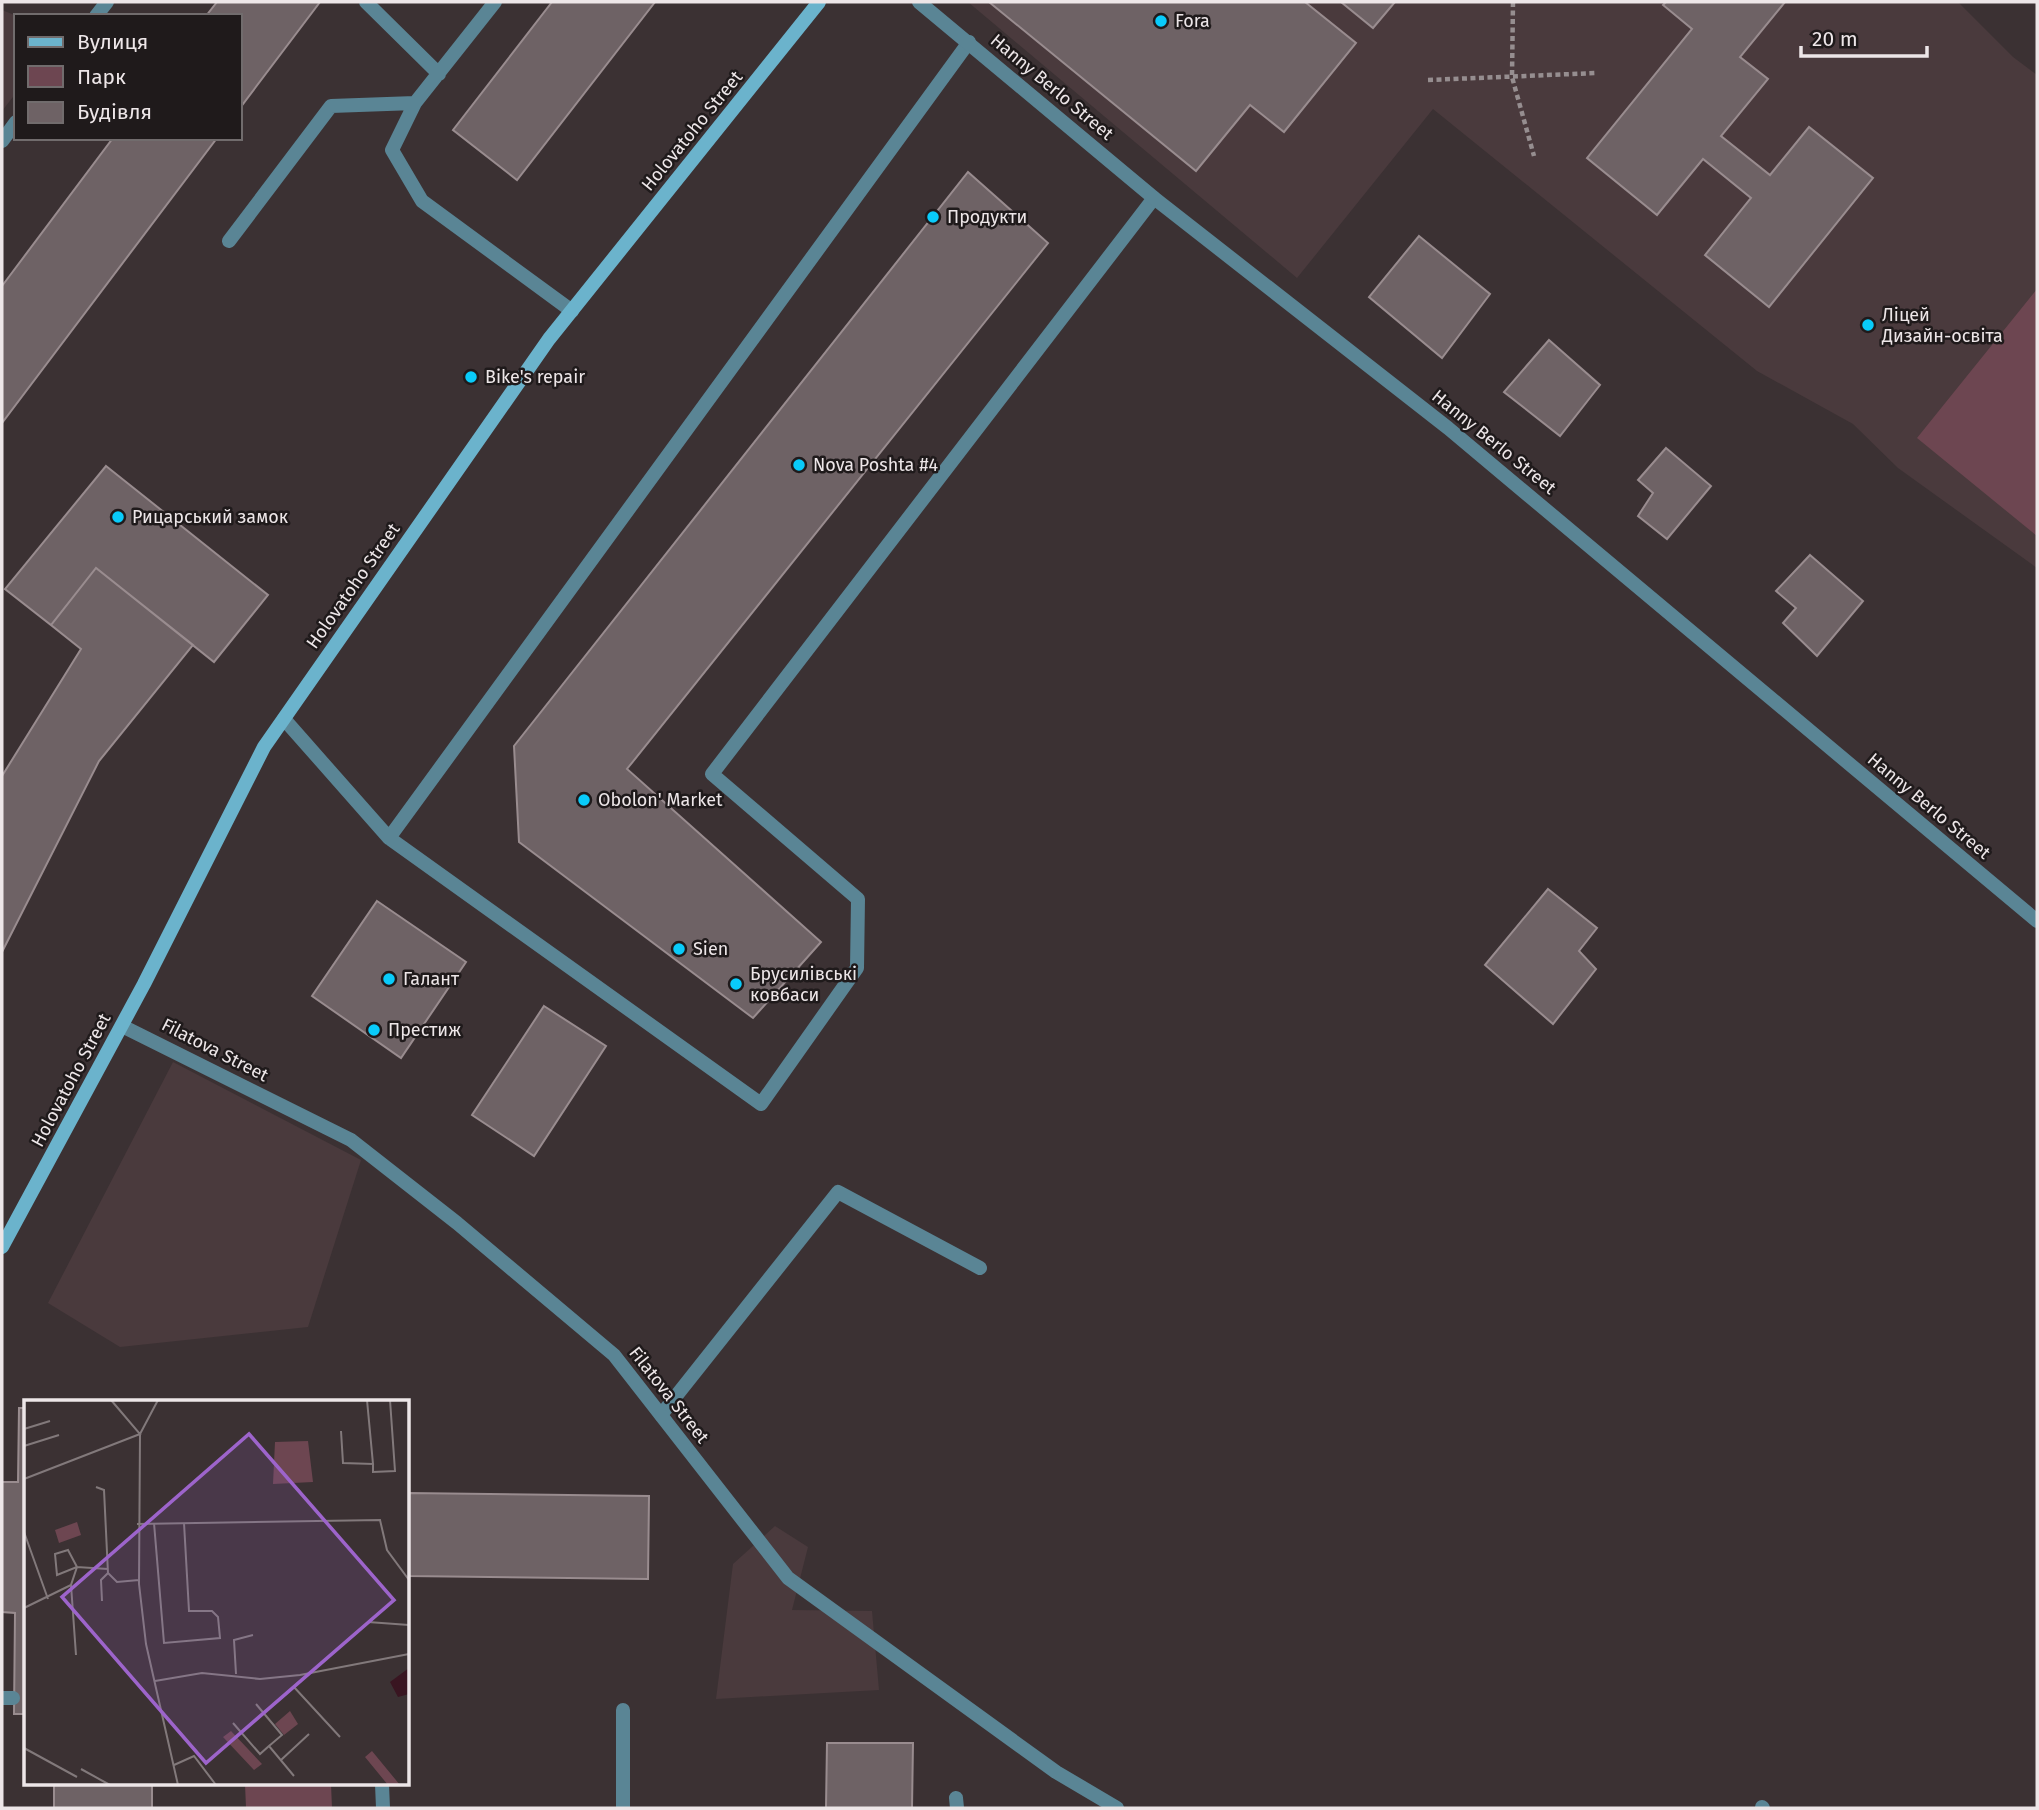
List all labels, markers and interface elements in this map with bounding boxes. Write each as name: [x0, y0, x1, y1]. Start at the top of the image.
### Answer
place label: Fora: [1175, 10, 1210, 32]
marker: Fora: [1153, 13, 1169, 29]
legend: [14, 14, 242, 140]
scale bar: [1801, 14, 1927, 58]
text: 20 m: [1812, 26, 1858, 52]
text: Вулиця: [77, 29, 148, 55]
street label: Hanny Berlo Street: [986, 29, 1118, 145]
text: Парк: [77, 64, 126, 90]
street label: Holovatoho Street: [637, 66, 747, 195]
text: Будівля: [77, 99, 152, 125]
place label: Продукти: [947, 206, 1027, 228]
marker: Продукти: [925, 209, 941, 225]
place label: Ліцей Дизайн-освіта: [1881, 304, 2003, 347]
marker: Ліцей Дизайн-освіта: [1860, 317, 1876, 333]
place label: Bike's repair: [485, 366, 585, 388]
marker: Bike's repair: [463, 369, 479, 385]
street label: Hanny Berlo Street: [1427, 385, 1561, 499]
place label: Nova Poshta #4: [813, 454, 939, 476]
marker: Nova Poshta #4: [791, 457, 807, 473]
place label: Рицарський замок: [132, 506, 289, 528]
marker: Рицарський замок: [110, 509, 126, 525]
street label: Holovatoho Street: [302, 519, 405, 653]
street label: Hanny Berlo Street: [1863, 748, 1995, 864]
place label: Obolon' Market: [598, 789, 723, 811]
marker: Obolon' Market: [576, 792, 592, 808]
place label: Sien: [693, 938, 728, 960]
marker: Sien: [671, 941, 687, 957]
place label: Брусилівські ковбаси: [750, 963, 857, 1006]
place label: Галант: [403, 968, 460, 990]
marker: Галант: [381, 971, 397, 987]
marker: Брусилівські ковбаси: [728, 976, 744, 992]
street label: Holovatoho Street: [27, 1009, 116, 1151]
street label: Filatova Street: [158, 1014, 273, 1087]
place label: Престиж: [388, 1019, 461, 1041]
marker: Престиж: [366, 1022, 382, 1038]
street label: Filatova Street: [624, 1342, 714, 1448]
inset map: [24, 1400, 410, 1786]

